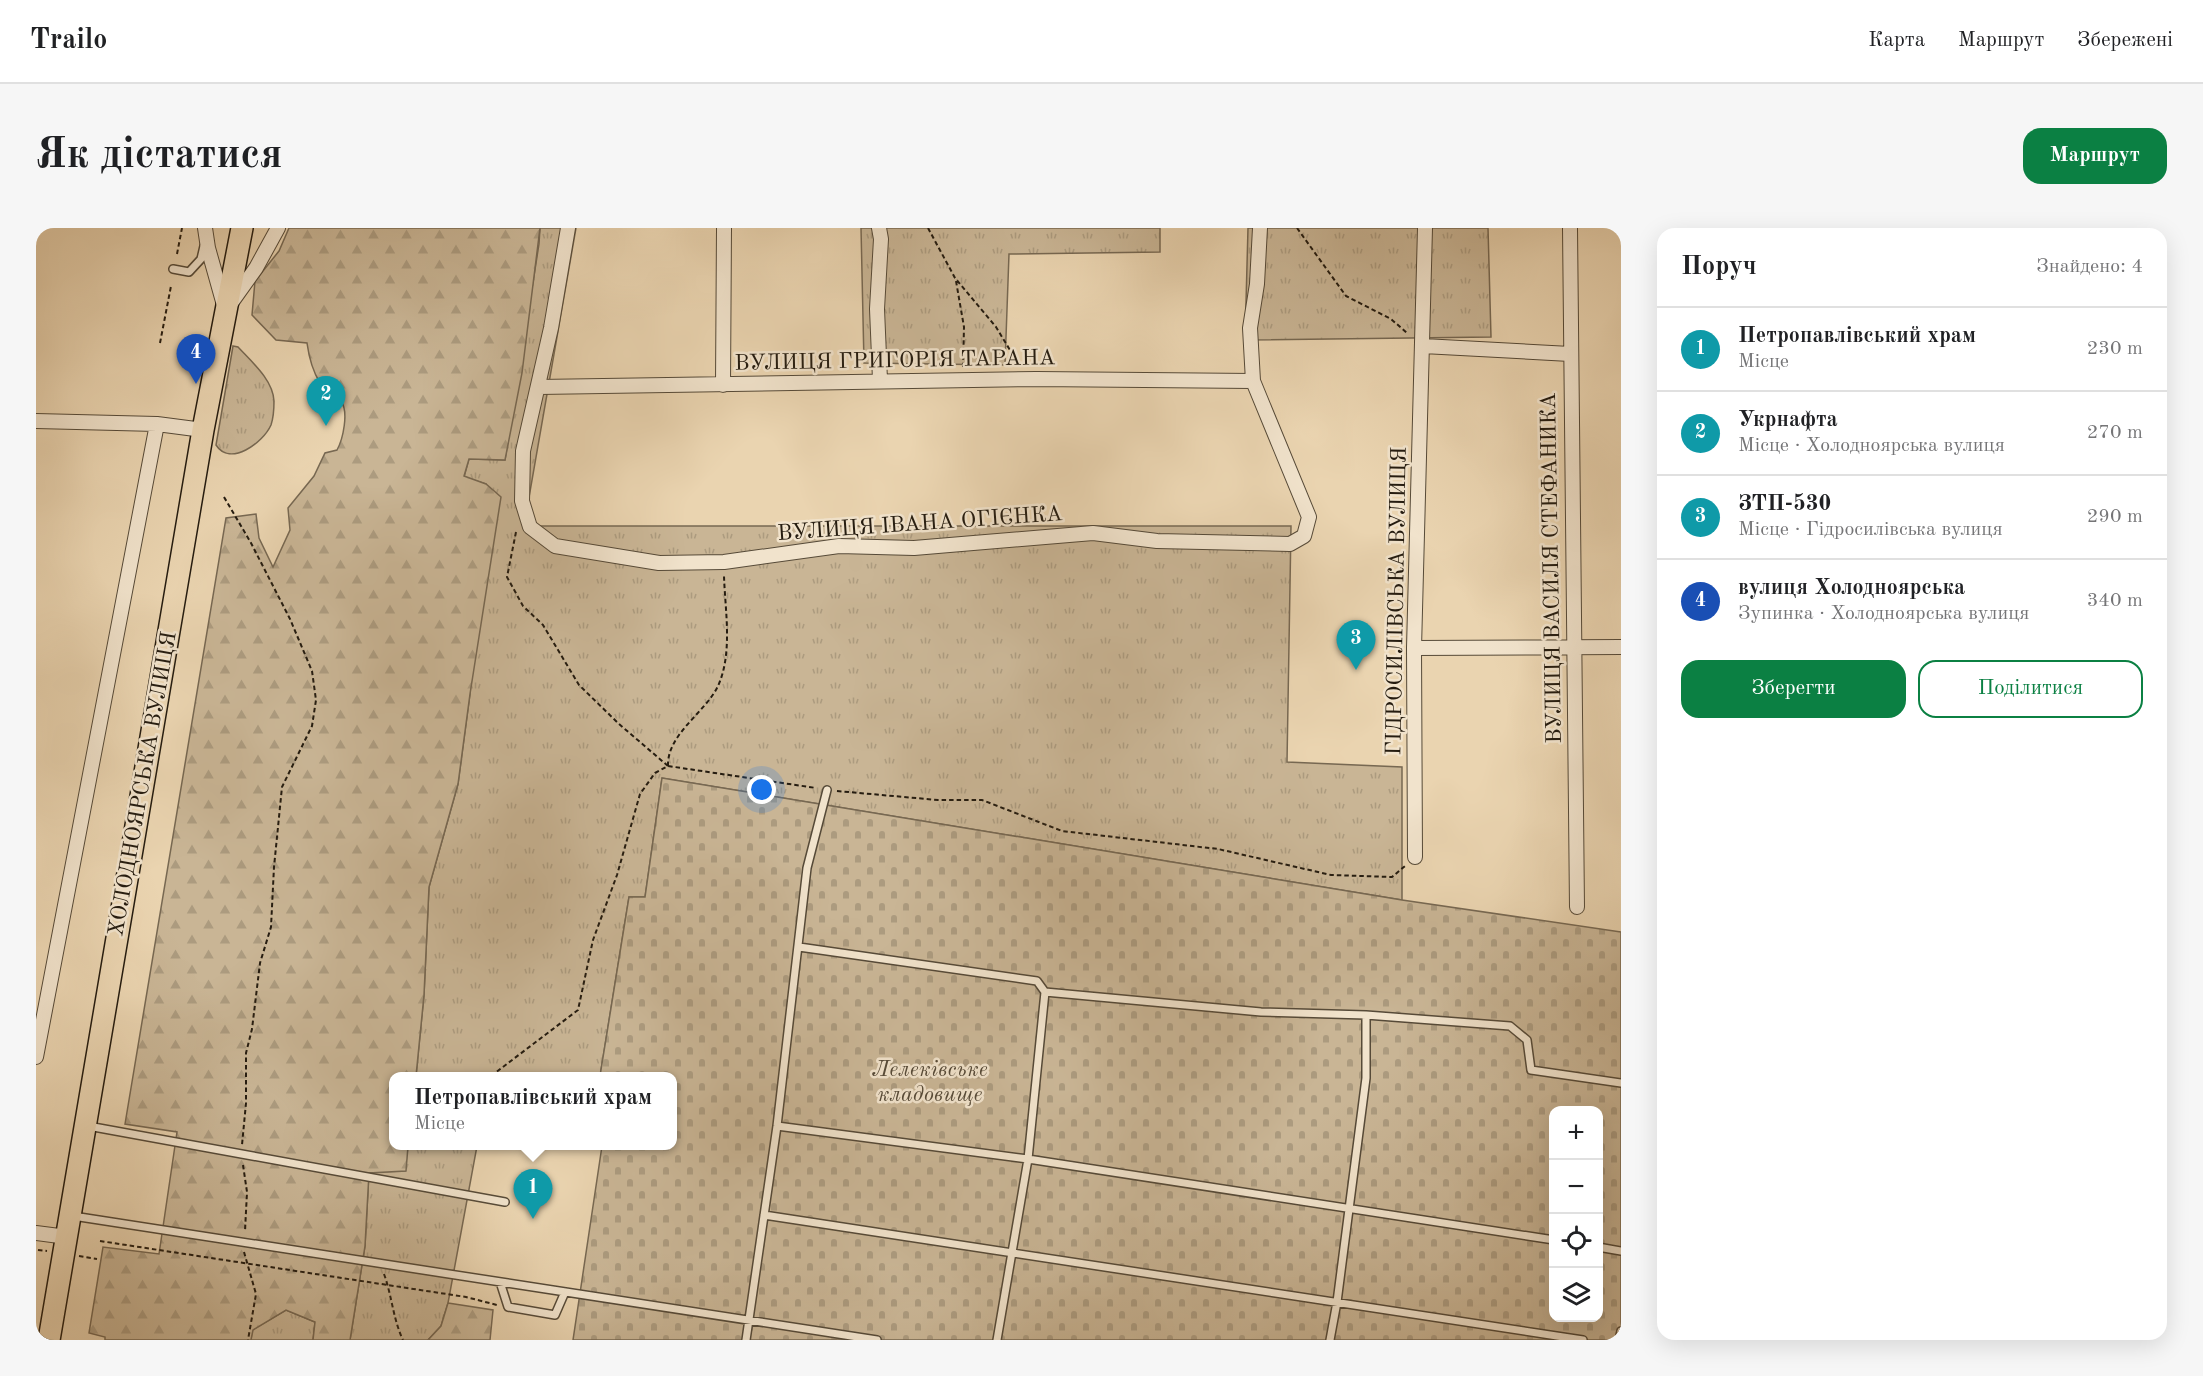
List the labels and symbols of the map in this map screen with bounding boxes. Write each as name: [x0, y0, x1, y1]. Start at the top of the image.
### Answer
pin: 4: [176, 334, 216, 384]
street label: ВУЛИЦЯ ГРИГОРІЯ ТАРАНА: [734, 347, 1056, 375]
pin: 2: [306, 376, 346, 426]
street label: ВУЛИЦЯ ВАСИЛЯ СТЕФАНИКА: [1538, 392, 1566, 744]
street label: ГІДРОСИЛІВСЬКА ВУЛИЦЯ: [1383, 447, 1411, 755]
street label: ВУЛИЦЯ ІВАНА ОГІЄНКА: [777, 503, 1064, 545]
pin: 3: [1336, 620, 1376, 670]
street label: ХОЛОДНОЯРСЬКА ВУЛИЦЯ: [105, 630, 181, 938]
your location: [747, 775, 776, 804]
park label: Лелеківське кладовище: [872, 1059, 988, 1106]
pin: 1: [514, 1170, 552, 1219]

